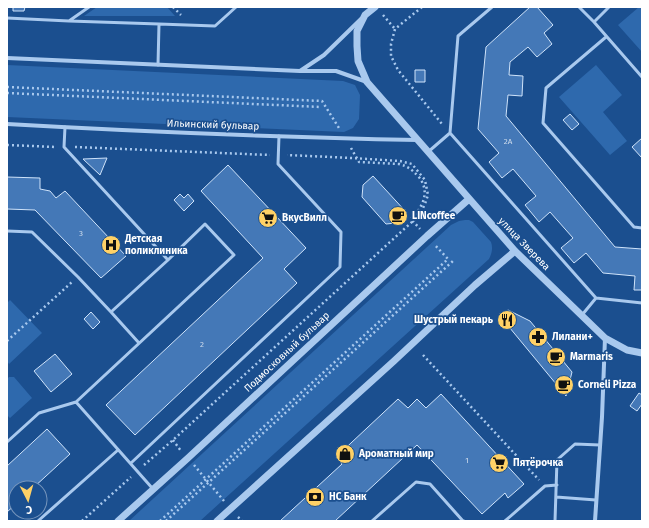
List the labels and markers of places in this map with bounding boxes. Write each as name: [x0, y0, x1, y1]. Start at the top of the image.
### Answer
cafe icon: LINcoffee: [387, 205, 409, 227]
supermarket icon: ВкусВилл: [257, 207, 279, 229]
place label: LINcoffee: [412, 210, 456, 222]
place label: ВкусВилл: [282, 212, 327, 224]
place label: Детская поликлиника: [124, 233, 188, 257]
hospital icon: Детская поликлиника: [100, 234, 122, 256]
restaurant icon: Шустрый пекарь: [496, 309, 518, 331]
place label: Шустрый пекарь: [414, 314, 494, 326]
pharmacy icon: Лилани+: [527, 326, 549, 348]
place label: Лилани+: [552, 331, 593, 343]
cafe icon: Marmaris: [545, 346, 567, 368]
place label: Marmaris: [570, 351, 613, 363]
cafe icon: Corneli Pizza: [553, 374, 575, 396]
place label: Corneli Pizza: [578, 379, 637, 391]
shop icon: Ароматный мир: [334, 443, 356, 465]
place label: Ароматный мир: [358, 448, 434, 460]
supermarket icon: Пятёрочка: [488, 452, 510, 474]
place label: Пятёрочка: [513, 457, 564, 469]
bank icon: НС Банк: [304, 486, 326, 508]
place label: НС Банк: [329, 491, 367, 503]

